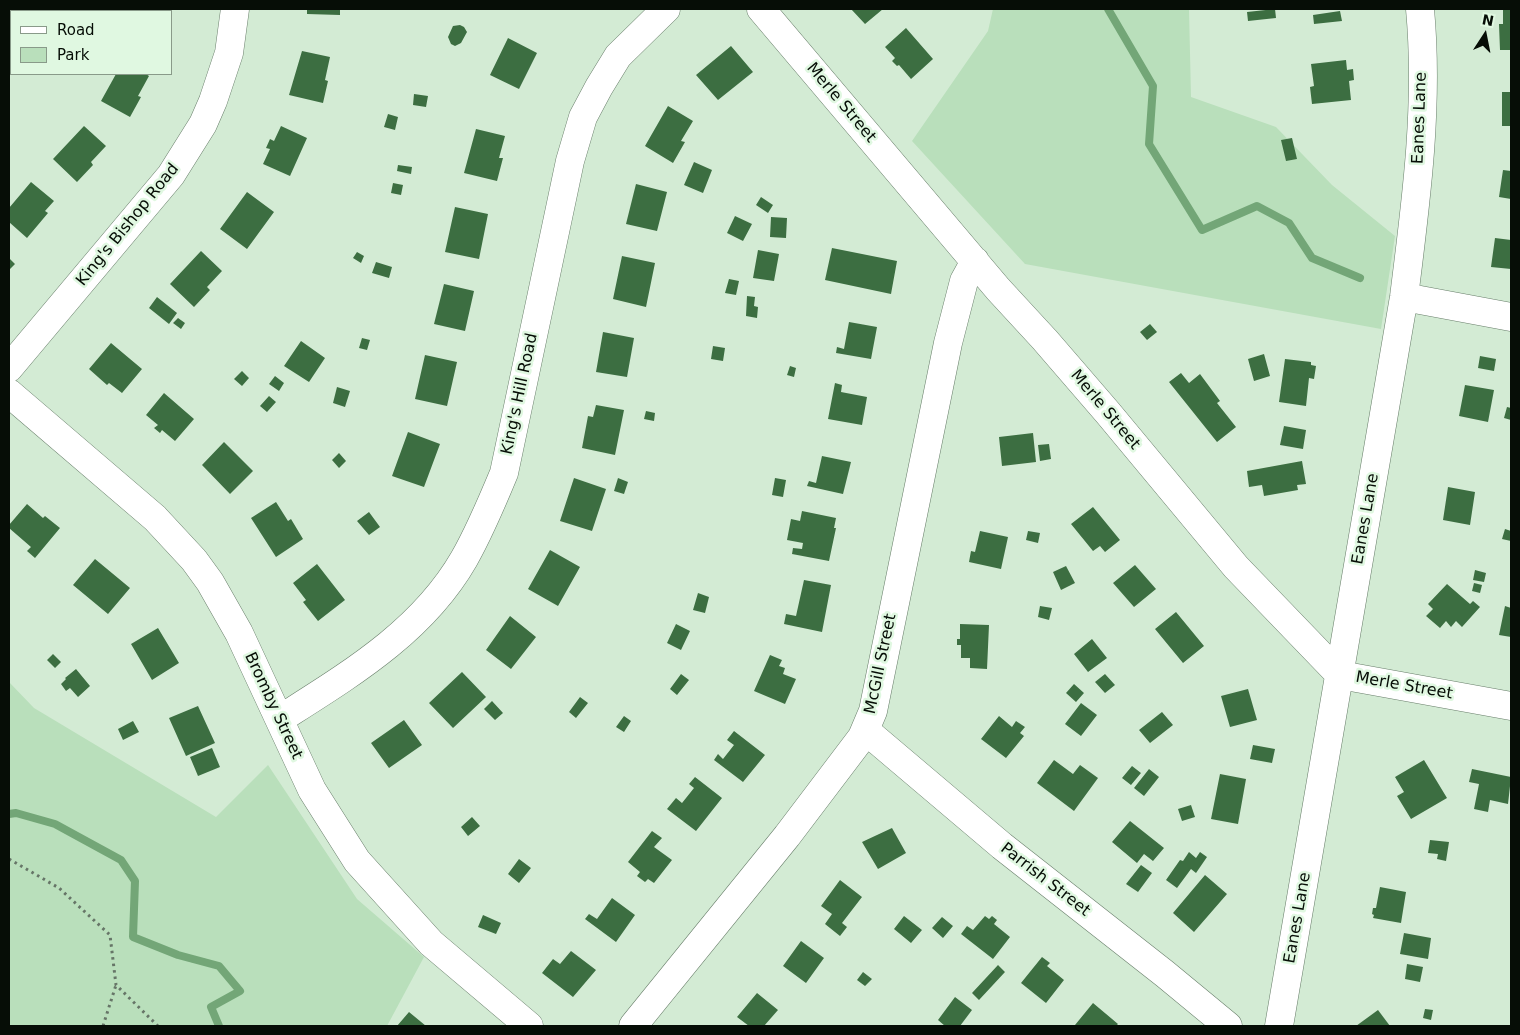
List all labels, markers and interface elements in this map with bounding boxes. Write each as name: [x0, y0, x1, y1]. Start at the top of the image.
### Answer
legend: [10, 10, 172, 75]
north arrow: [1460, 10, 1510, 60]
text: N: [1481, 11, 1495, 29]
text: Road: [57, 21, 95, 39]
text: Park: [57, 46, 89, 64]
street label: Merle Street: [802, 59, 880, 147]
street label: Eanes Lane: [1409, 72, 1431, 164]
street label: King's Bishop Road: [73, 160, 183, 290]
street label: King's Hill Road: [498, 332, 542, 456]
street label: Merle Street: [1066, 366, 1144, 454]
street label: Eanes Lane: [1349, 472, 1383, 566]
street label: McGill Street: [861, 612, 901, 716]
street label: Bromby Street: [240, 649, 306, 763]
street label: Merle Street: [1354, 668, 1454, 704]
street label: Parrish Street: [996, 839, 1094, 921]
street label: Eanes Lane: [1281, 871, 1315, 965]

